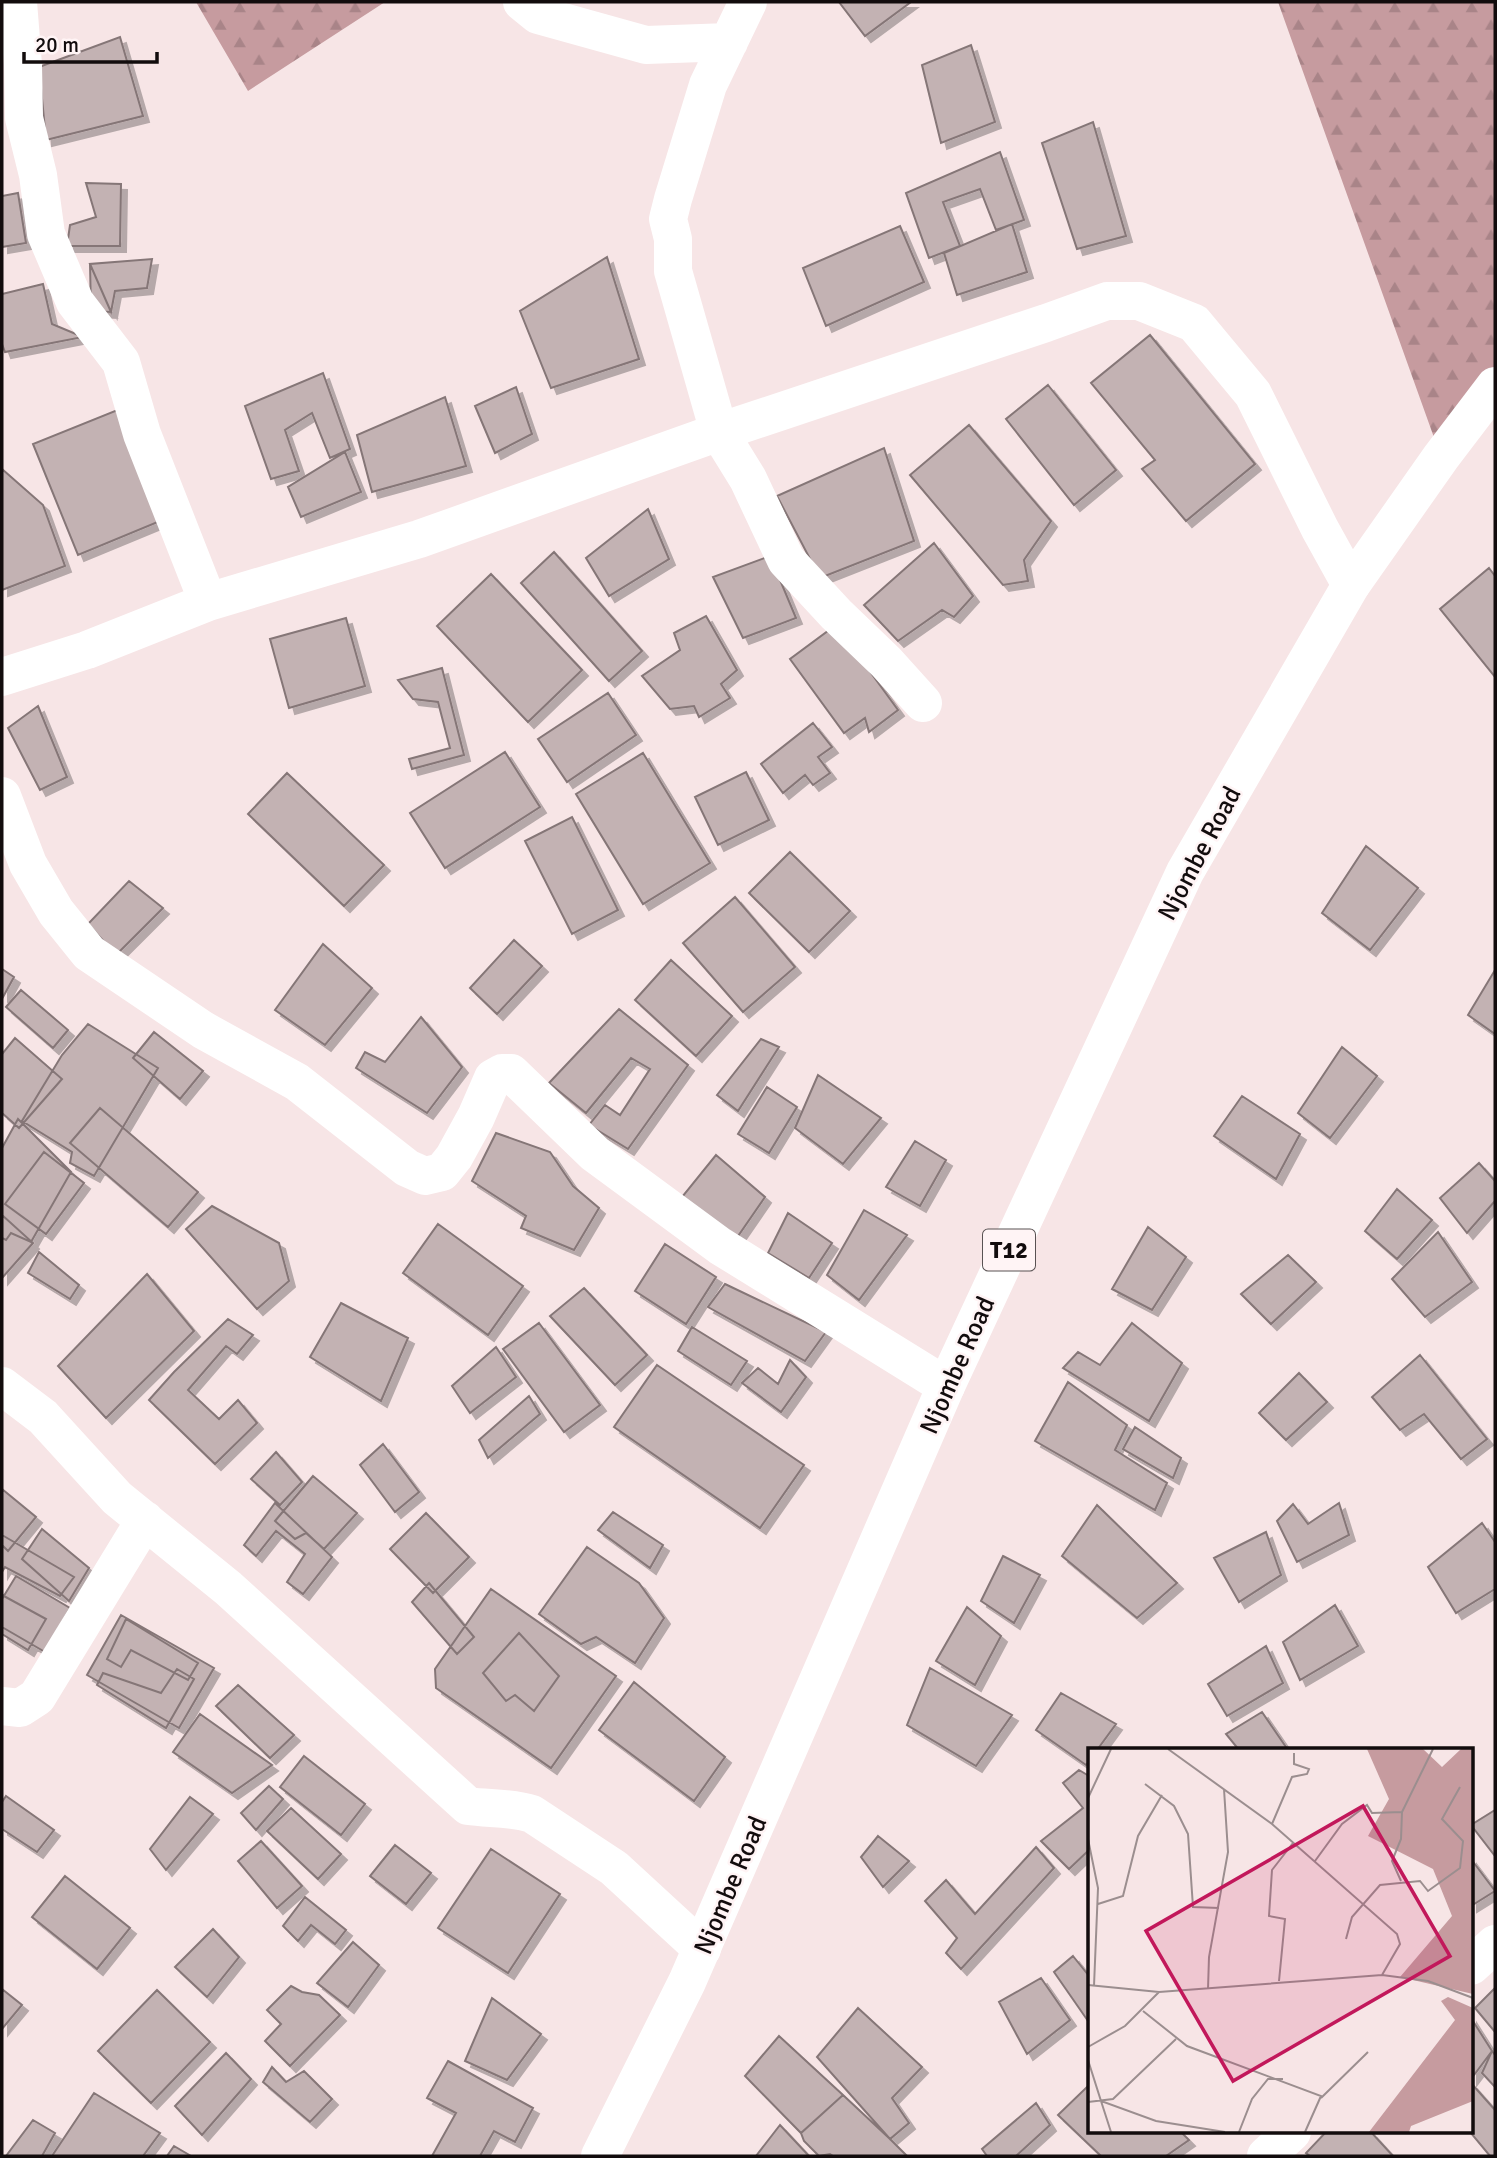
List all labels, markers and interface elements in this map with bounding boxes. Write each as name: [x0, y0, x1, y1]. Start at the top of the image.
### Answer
scale bar: [24, 21, 158, 65]
text: 20 m: [35, 32, 79, 58]
street label: Njombe Road: [1151, 781, 1249, 926]
road number: T12: [983, 1230, 1035, 1270]
street label: Njombe Road: [913, 1292, 1002, 1439]
inset map: [1088, 1748, 1472, 2134]
street label: Njombe Road: [687, 1811, 774, 1959]

